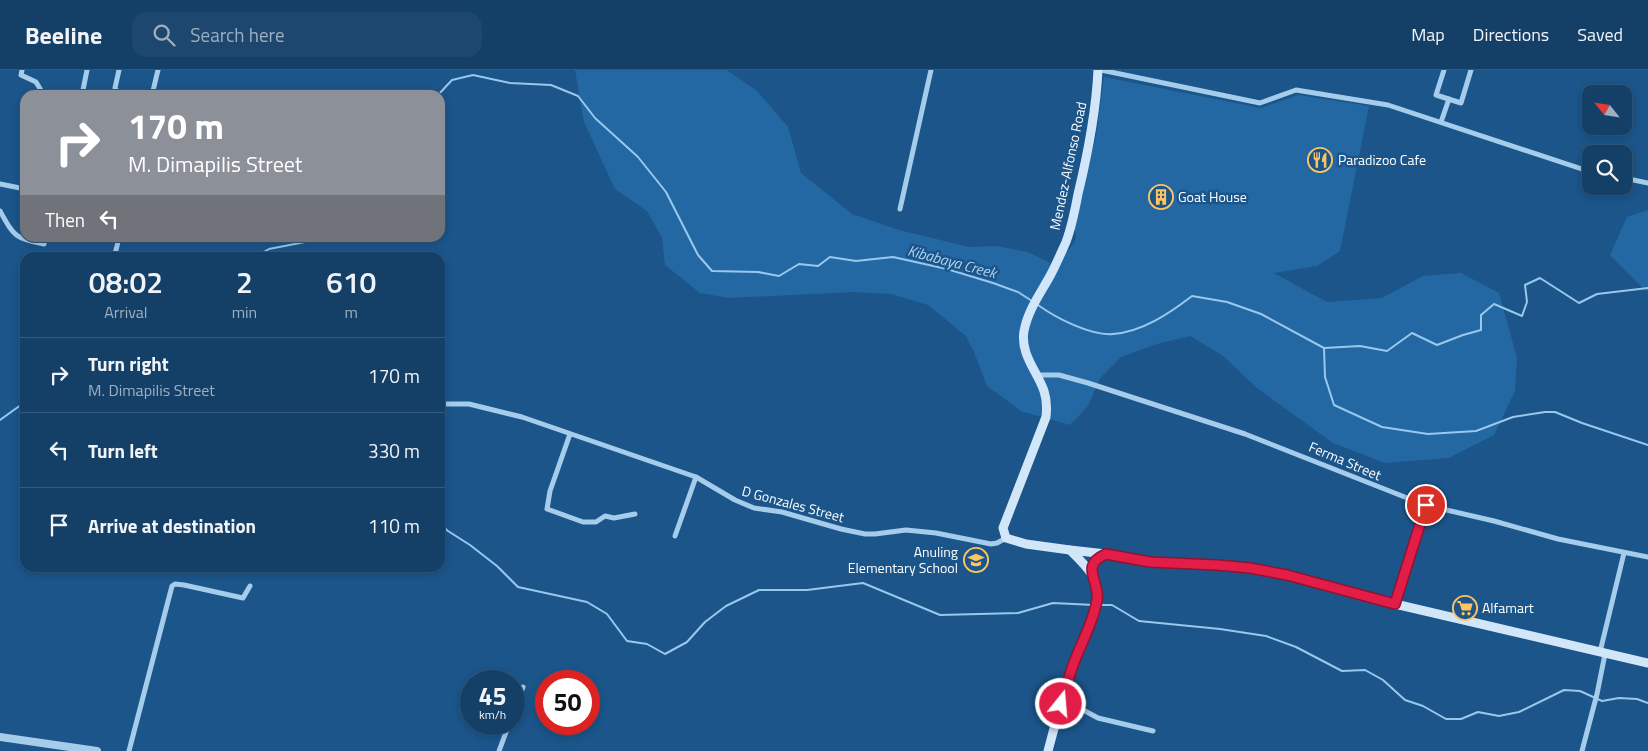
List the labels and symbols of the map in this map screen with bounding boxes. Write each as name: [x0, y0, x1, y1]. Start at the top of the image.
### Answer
north arrow: [1582, 85, 1632, 135]
street label: Mendez-Alfonso Road: [1044, 100, 1091, 232]
restaurant icon: Paradizoo Cafe: [1307, 147, 1333, 173]
place label: Paradizoo Cafe: [1338, 149, 1426, 170]
building icon: Goat House: [1148, 184, 1174, 210]
place label: Goat House: [1178, 186, 1247, 207]
water label: Kibabaya Creek: [905, 239, 1001, 285]
street label: Ferma Street: [1306, 436, 1385, 485]
street label: D Gonzales Street: [740, 480, 847, 527]
pin: [1405, 484, 1447, 526]
place label: Anuling Elementary School: [848, 541, 958, 578]
school or university icon: Anuling Elementary School: [963, 547, 989, 573]
supermarket icon: Alfamart: [1452, 595, 1478, 621]
place label: Alfamart: [1482, 597, 1534, 618]
speed limit sign: 50: [535, 670, 600, 735]
position arrow: [1034, 677, 1086, 729]

